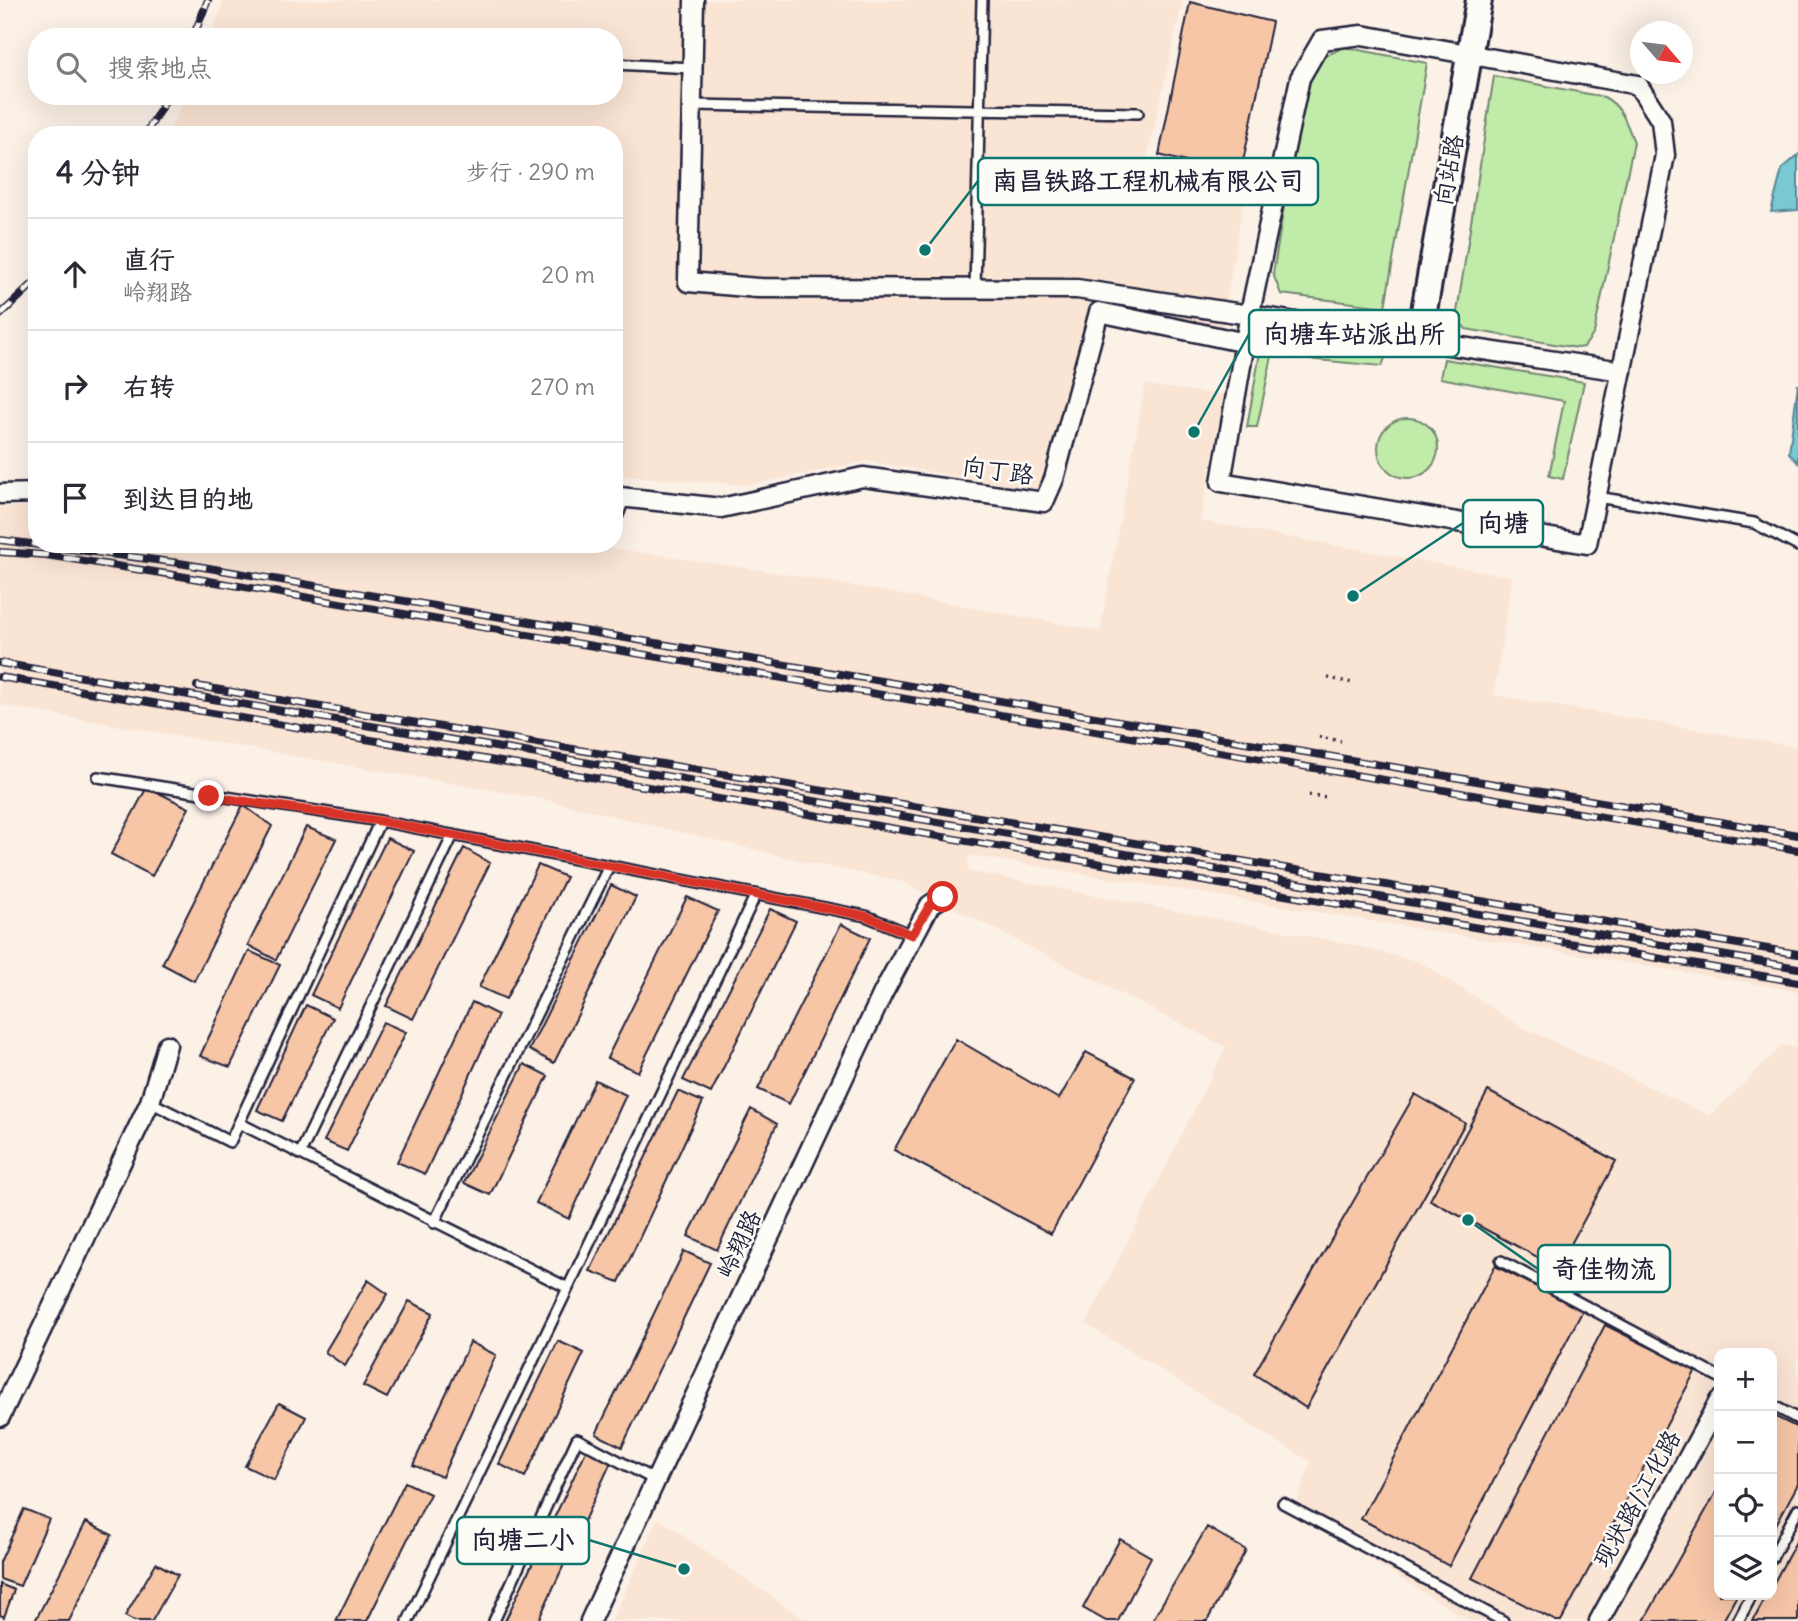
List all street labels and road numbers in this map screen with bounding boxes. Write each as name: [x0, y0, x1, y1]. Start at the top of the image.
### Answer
street label: 向站路: [1427, 132, 1469, 208]
street label: 向丁路: [960, 450, 1036, 490]
street label: 岭翔路: [709, 1205, 767, 1283]
street label: 现状路/江化路: [1586, 1424, 1686, 1573]

